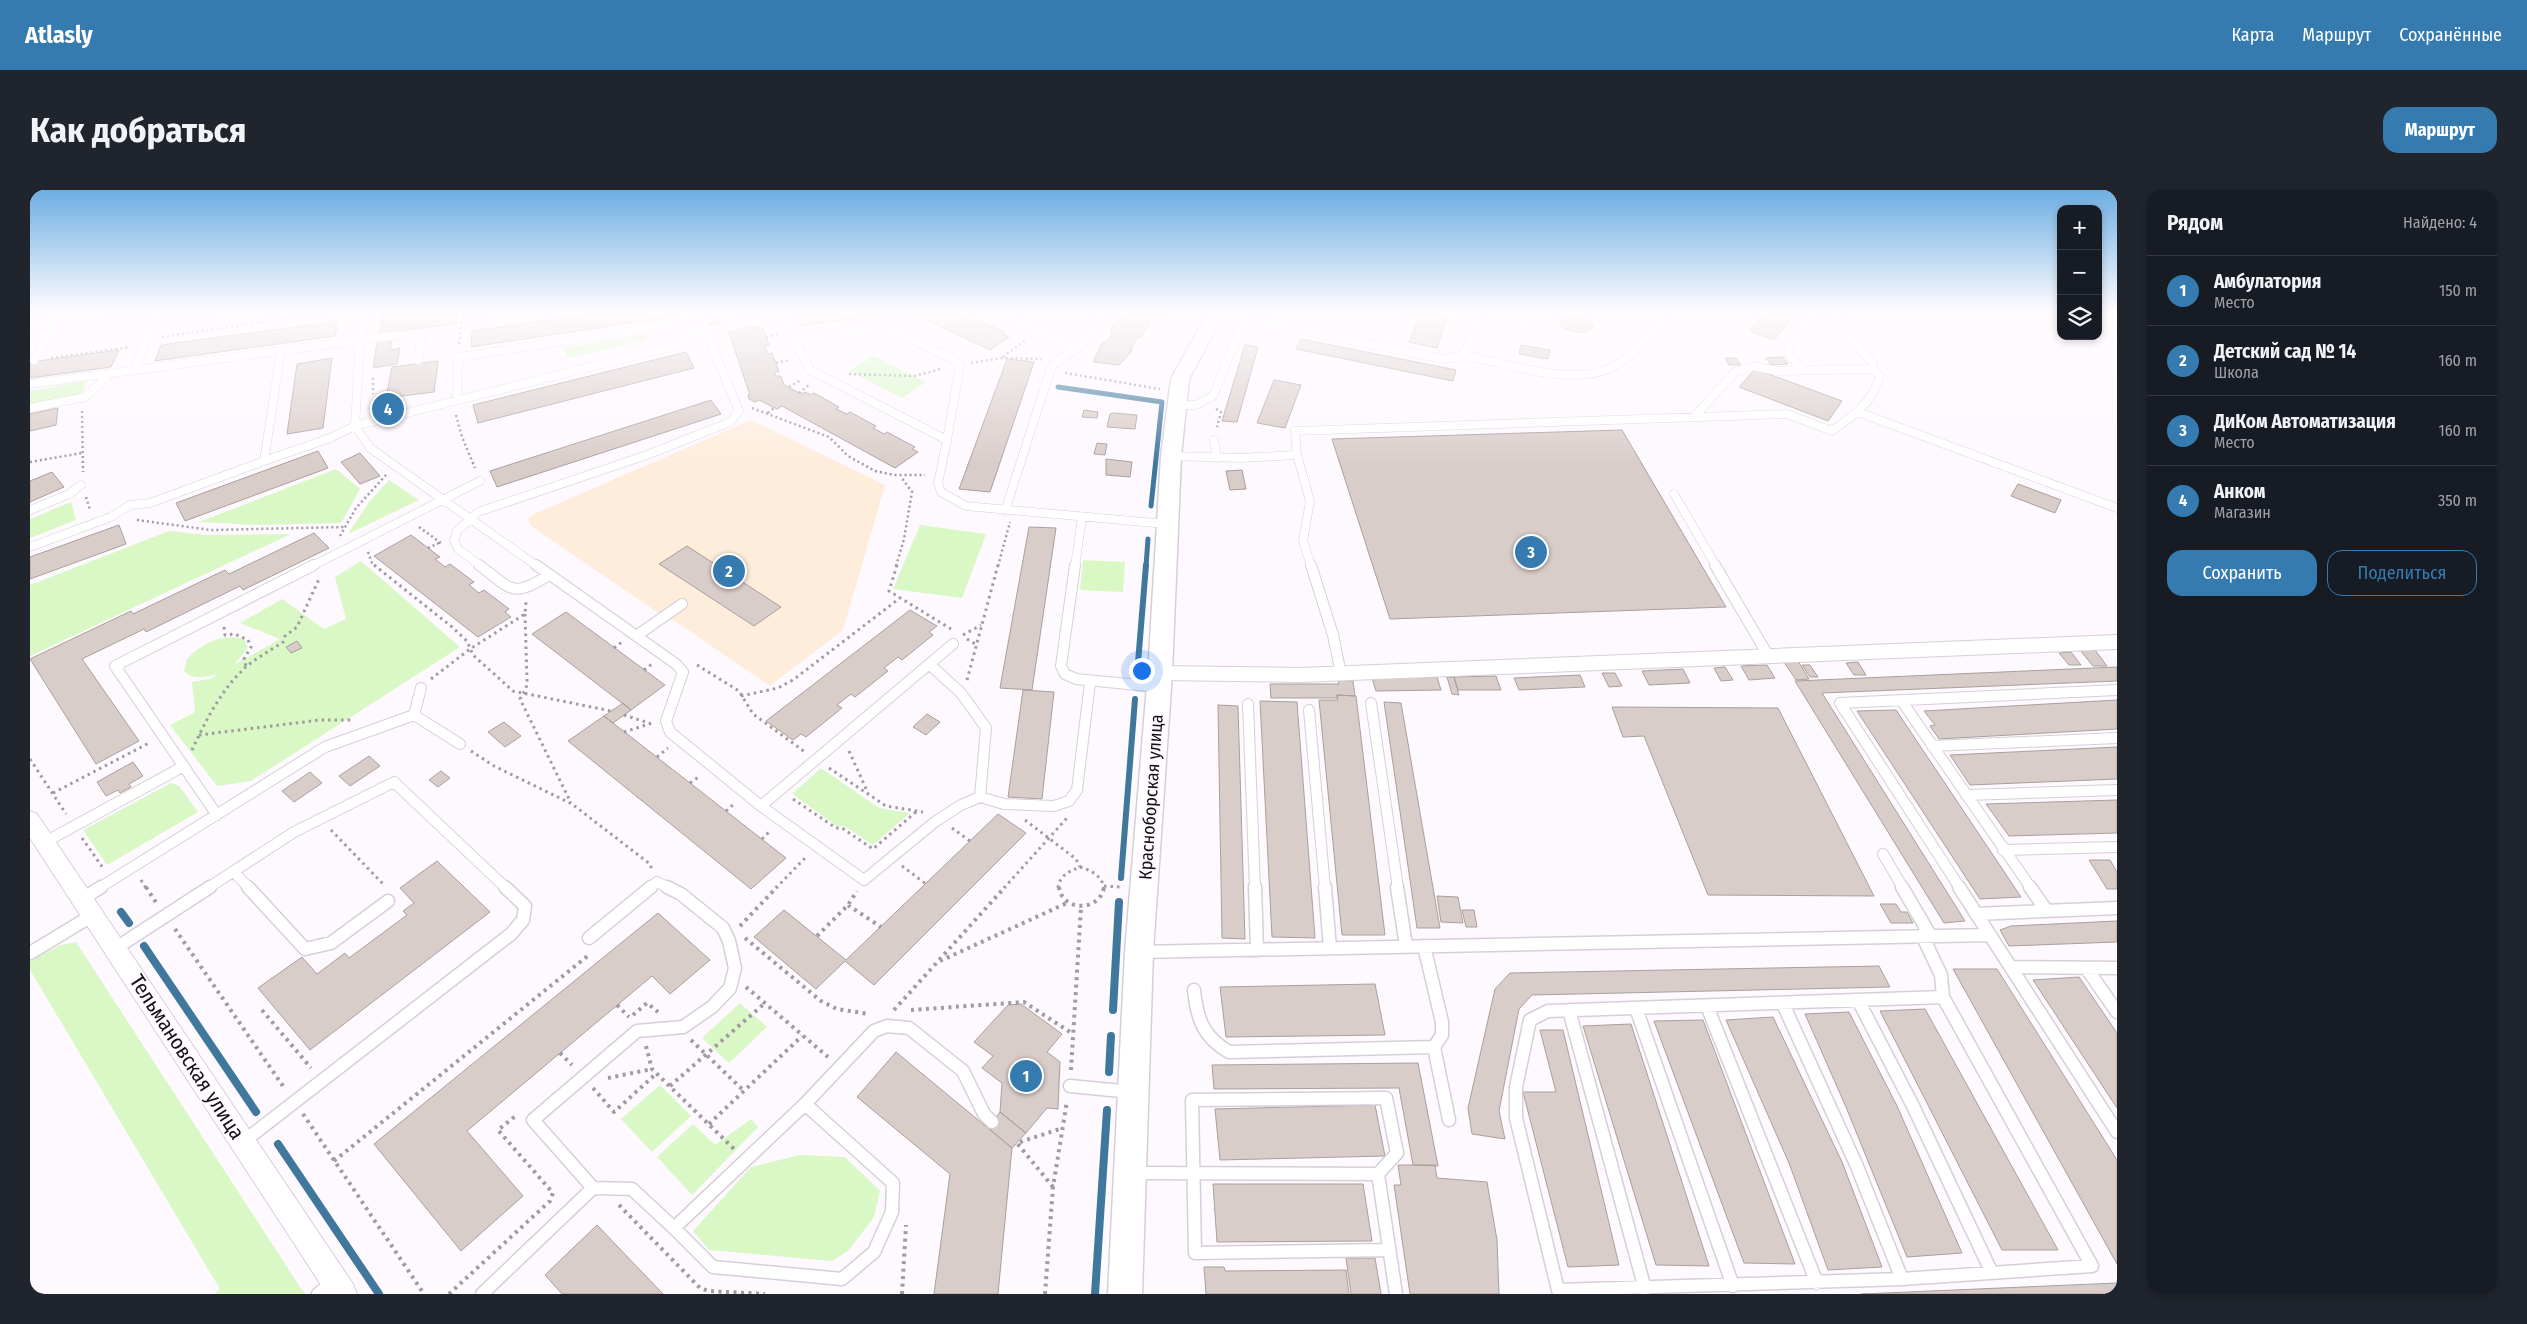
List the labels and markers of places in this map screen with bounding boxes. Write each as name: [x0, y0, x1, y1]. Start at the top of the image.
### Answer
pin: 4: [372, 390, 404, 428]
pin: 3: [1515, 533, 1547, 571]
pin: 2: [713, 552, 745, 590]
pin: 1: [1010, 1057, 1042, 1095]

